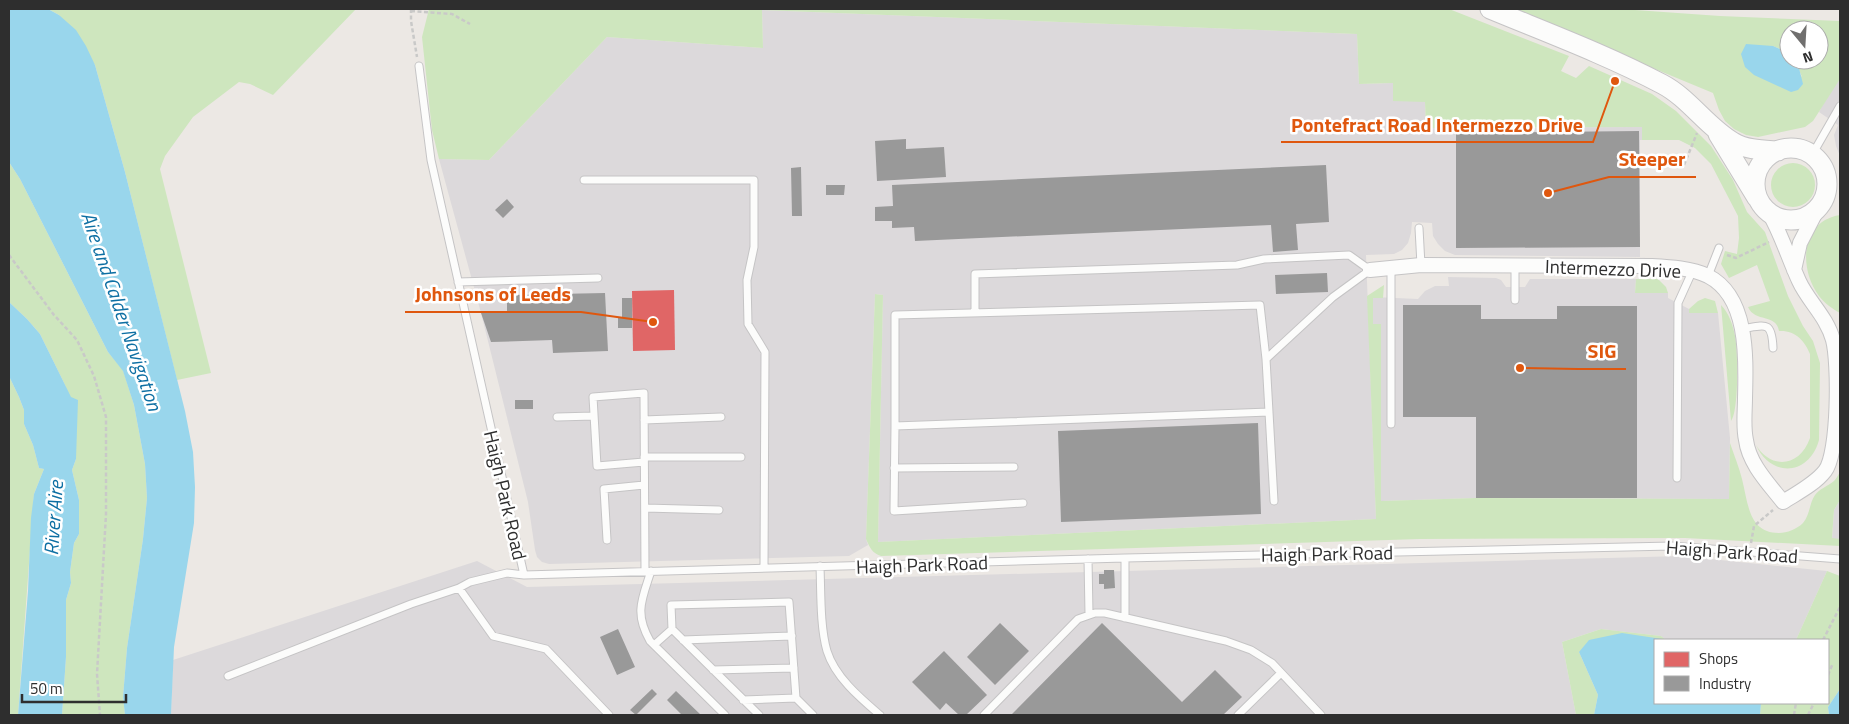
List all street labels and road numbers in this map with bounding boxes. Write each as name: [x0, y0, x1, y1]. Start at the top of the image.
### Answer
street label: Intermezzo Drive: [1544, 251, 1682, 285]
street label: Haigh Park Road: [477, 427, 535, 563]
street label: Haigh Park Road: [1665, 532, 1799, 570]
street label: Haigh Park Road: [1261, 537, 1393, 569]
street label: Haigh Park Road: [855, 547, 989, 581]

